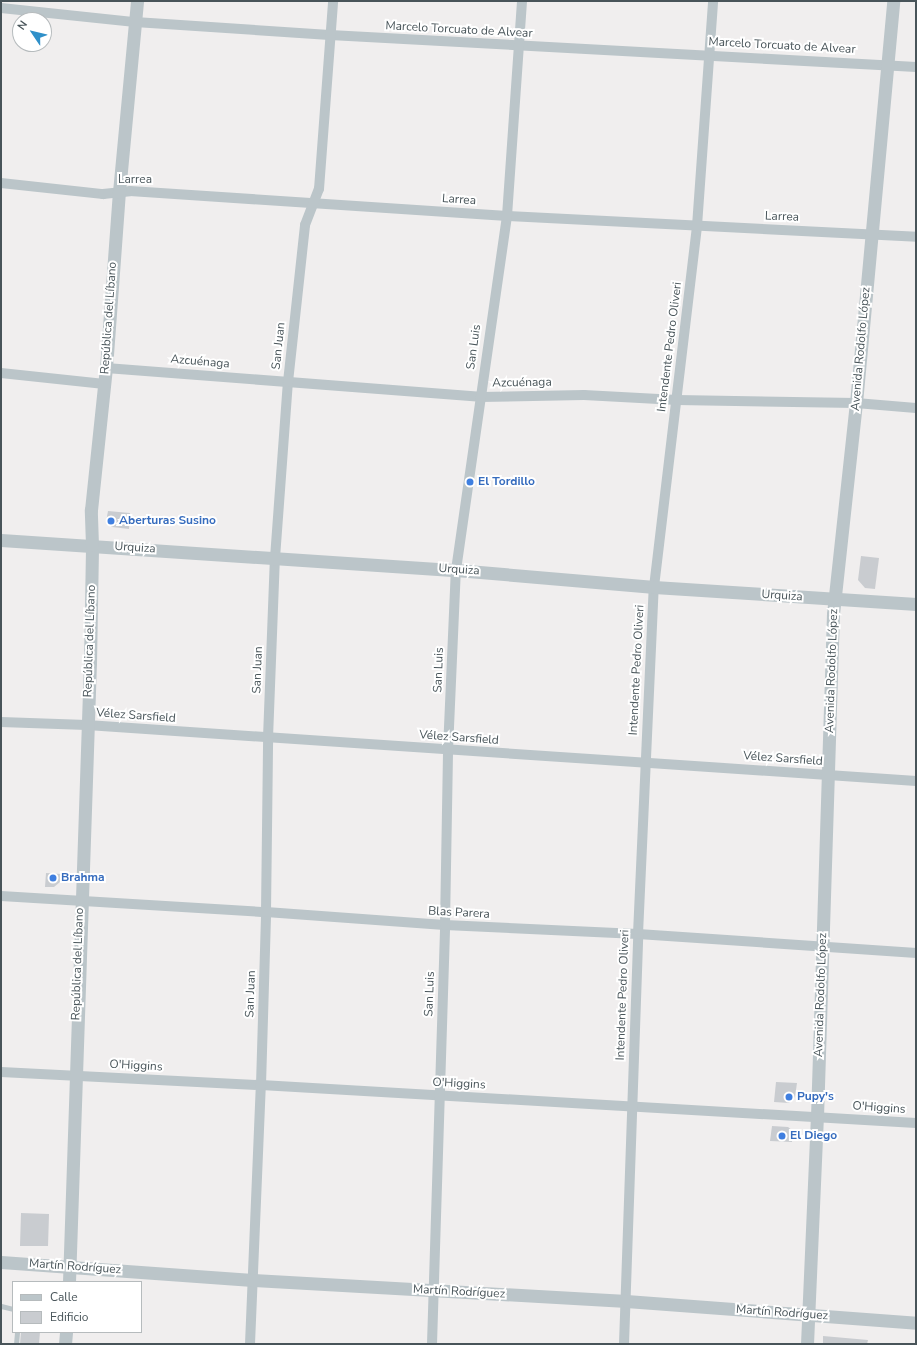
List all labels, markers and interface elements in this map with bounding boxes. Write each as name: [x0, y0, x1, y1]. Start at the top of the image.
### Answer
north arrow: [12, 12, 52, 52]
text: N: [14, 18, 31, 33]
street label: Marcelo Torcuato de Alvear: [385, 19, 533, 41]
street label: Marcelo Torcuato de Alvear: [708, 35, 856, 57]
street label: Larrea: [118, 173, 152, 187]
street label: Larrea: [441, 192, 477, 208]
street label: Larrea: [765, 209, 799, 225]
street label: República del Líbano: [98, 261, 120, 375]
street label: Intendente Pedro Oliveri: [655, 281, 685, 413]
street label: Avenida Rodolfo López: [848, 286, 874, 412]
street label: San Juan: [269, 322, 289, 370]
street label: San Luis: [464, 324, 484, 370]
street label: Azcuénaga: [170, 352, 230, 372]
street label: Azcuénaga: [492, 375, 552, 391]
place label: El Tordillo: [478, 475, 535, 489]
marker: El Tordillo: [465, 477, 475, 487]
place label: Aberturas Susino: [119, 514, 216, 528]
marker: Aberturas Susino: [106, 516, 116, 526]
street label: Urquiza: [114, 539, 156, 557]
street label: Urquiza: [438, 561, 480, 579]
street label: República del Líbano: [81, 584, 99, 698]
street label: Urquiza: [761, 587, 803, 605]
street label: Intendente Pedro Oliveri: [626, 604, 648, 736]
street label: Avenida Rodolfo López: [823, 609, 841, 733]
street label: San Juan: [250, 646, 266, 694]
street label: San Luis: [431, 647, 447, 693]
street label: Vélez Sarsfield: [96, 706, 176, 726]
street label: Vélez Sarsfield: [419, 728, 499, 748]
street label: Vélez Sarsfield: [743, 749, 823, 769]
place label: Brahma: [61, 871, 105, 885]
marker: Brahma: [48, 873, 58, 883]
street label: Blas Parera: [428, 904, 490, 922]
street label: República del Líbano: [69, 907, 87, 1021]
street label: Intendente Pedro Oliveri: [614, 929, 632, 1061]
street label: Avenida Rodolfo López: [812, 933, 830, 1057]
street label: San Juan: [243, 970, 259, 1018]
street label: San Luis: [422, 971, 438, 1017]
street label: O'Higgins: [109, 1057, 163, 1075]
street label: O'Higgins: [432, 1075, 486, 1093]
place label: Pupy's: [797, 1090, 834, 1104]
marker: Pupy's: [784, 1092, 794, 1102]
street label: O'Higgins: [852, 1099, 906, 1117]
place label: El Diego: [790, 1129, 837, 1143]
marker: El Diego: [777, 1131, 787, 1141]
street label: Martín Rodríguez: [28, 1257, 122, 1277]
legend: [12, 1281, 142, 1333]
street label: Martín Rodríguez: [412, 1282, 506, 1302]
text: Calle: [50, 1289, 78, 1305]
street label: Martín Rodríguez: [735, 1303, 829, 1323]
text: Edificio: [50, 1309, 88, 1325]

